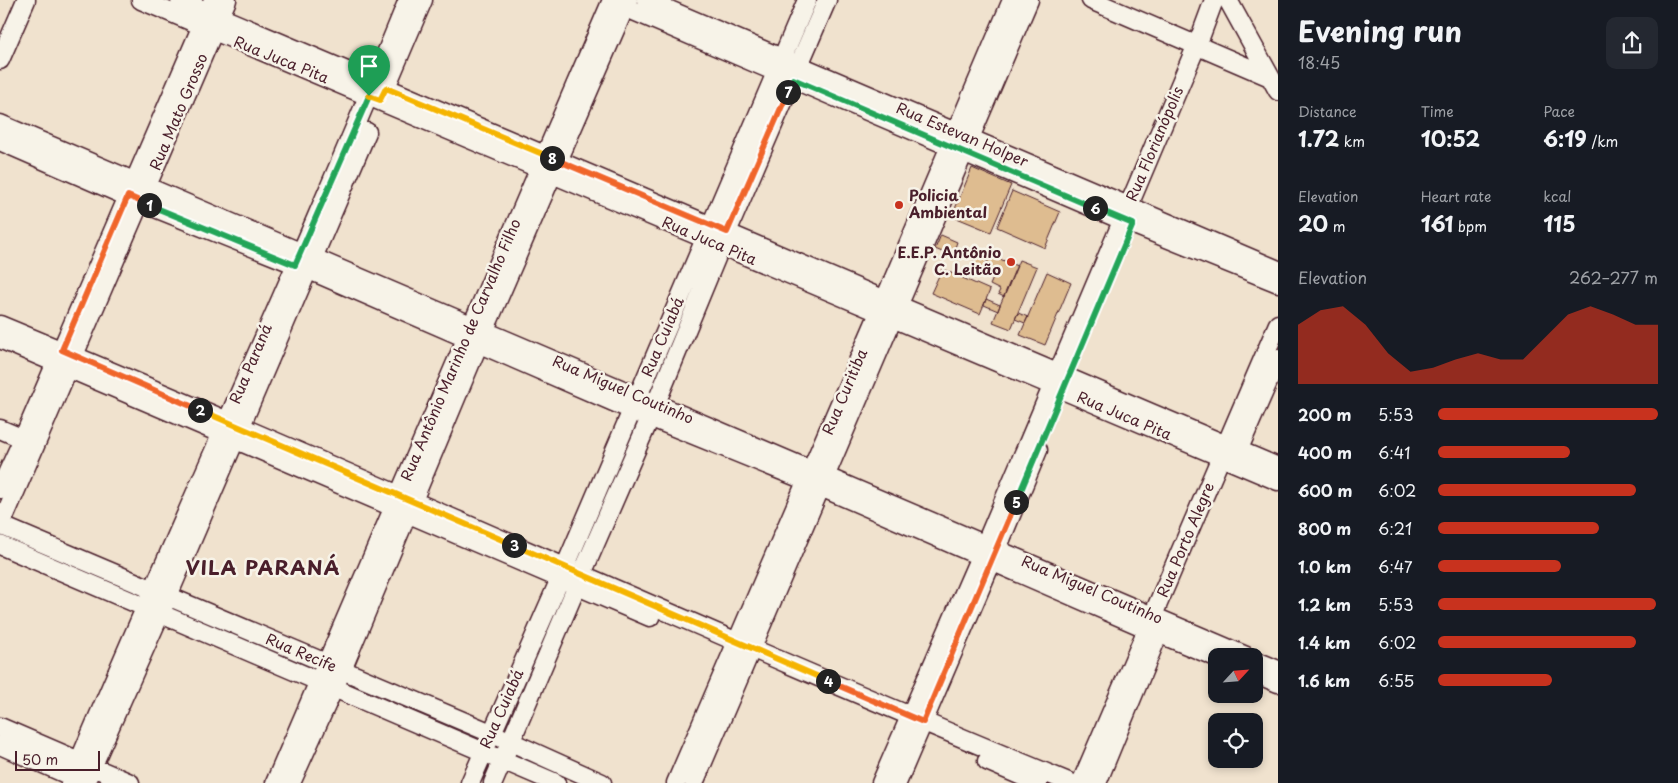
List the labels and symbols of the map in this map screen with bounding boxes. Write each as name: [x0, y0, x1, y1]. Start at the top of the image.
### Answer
street label: Rua Juca Pita: [231, 29, 333, 88]
pin: [348, 45, 390, 96]
street label: Rua Mato Grosso: [143, 49, 213, 173]
pin: 7: [776, 80, 800, 104]
street label: Rua Florianópolis: [1119, 82, 1188, 205]
street label: Rua Estevan Holper: [893, 95, 1032, 172]
pin: 8: [540, 146, 564, 170]
place label: Policia Ambiental: [908, 183, 987, 223]
pin: 1: [136, 192, 162, 218]
pin: 6: [1082, 196, 1108, 220]
marker: Policia Ambiental: [893, 199, 905, 211]
street label: Rua Juca Pita: [659, 209, 760, 270]
street label: Rua Antônio Marinho de Carvalho Filho: [394, 215, 526, 484]
place label: E.E.P. Antônio C. Leitão: [898, 240, 1001, 280]
marker: E.E.P. Antônio C. Leitão: [1005, 256, 1017, 268]
street label: Rua Cuiabá: [634, 292, 689, 380]
street label: Rua Paraná: [222, 319, 277, 407]
street label: Rua Curitiba: [815, 345, 872, 438]
street label: Rua Miguel Coutinho: [549, 348, 698, 429]
street label: Rua Juca Pita: [1074, 384, 1175, 445]
pin: 2: [188, 398, 212, 422]
street label: Rua Porto Alegre: [1150, 478, 1219, 601]
pin: 5: [1004, 490, 1028, 514]
pin: 3: [502, 532, 526, 558]
street label: Rua Miguel Coutinho: [1018, 548, 1167, 629]
district label: VILA PARANÁ: [186, 552, 340, 582]
street label: Rua Recife: [263, 626, 341, 677]
north arrow: [1208, 648, 1262, 702]
street label: Rua Cuiabá: [473, 664, 529, 752]
pin: 4: [816, 668, 840, 694]
scale bar: [15, 748, 100, 771]

